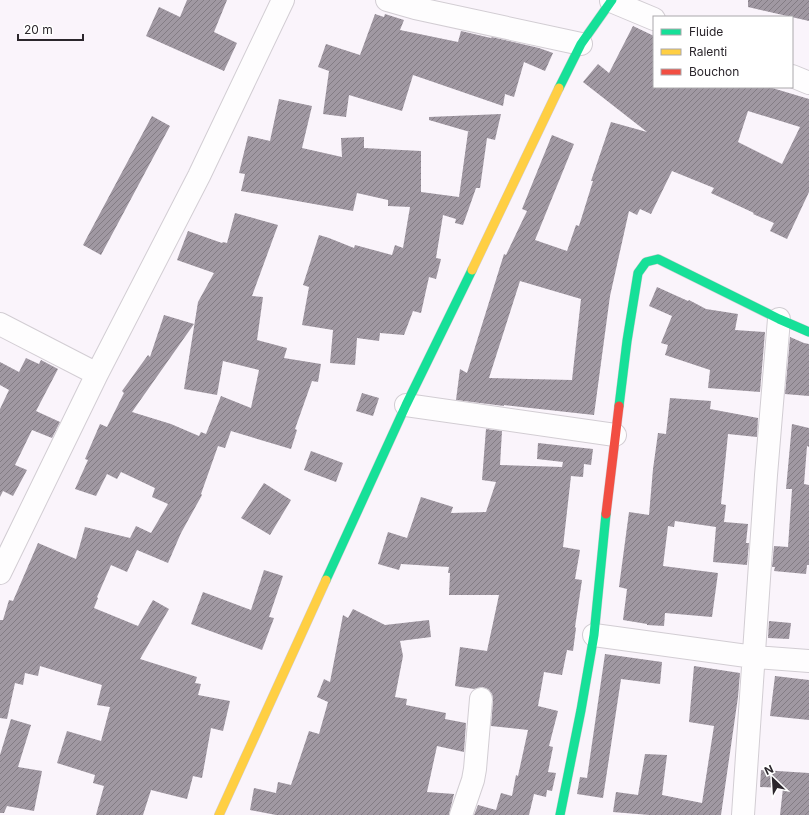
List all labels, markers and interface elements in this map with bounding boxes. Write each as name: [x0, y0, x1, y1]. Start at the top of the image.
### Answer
scale bar: [18, 16, 83, 42]
legend: [653, 16, 793, 88]
text: 20 m: [24, 22, 53, 37]
text: Fluide: [689, 24, 723, 39]
text: Ralenti: [689, 44, 727, 59]
text: Bouchon: [689, 64, 739, 79]
north arrow: [753, 759, 793, 799]
text: N: [762, 762, 776, 778]

